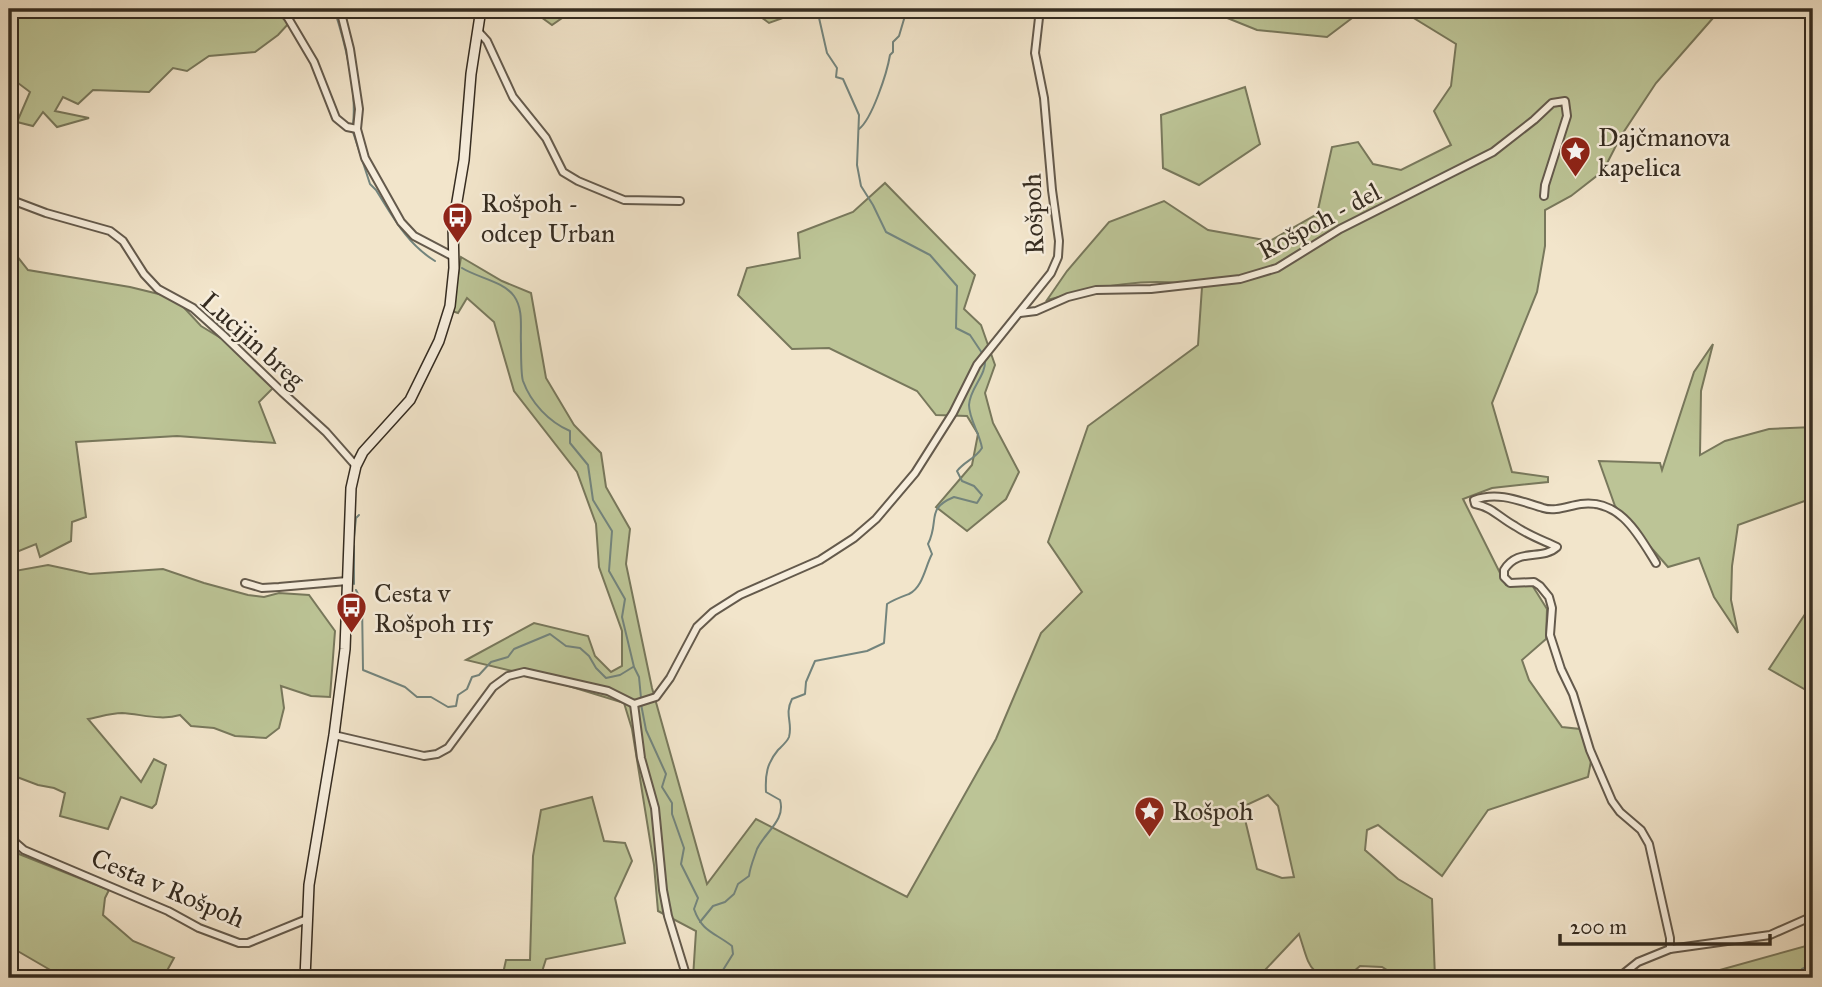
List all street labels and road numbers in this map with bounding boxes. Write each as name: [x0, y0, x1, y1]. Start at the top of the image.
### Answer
street label: Rošpoh: [1016, 172, 1050, 255]
street label: Rošpoh - del: [1252, 175, 1386, 267]
street label: Lucijin breg: [194, 285, 312, 396]
street label: Cesta v Rošpoh: [86, 841, 250, 935]

